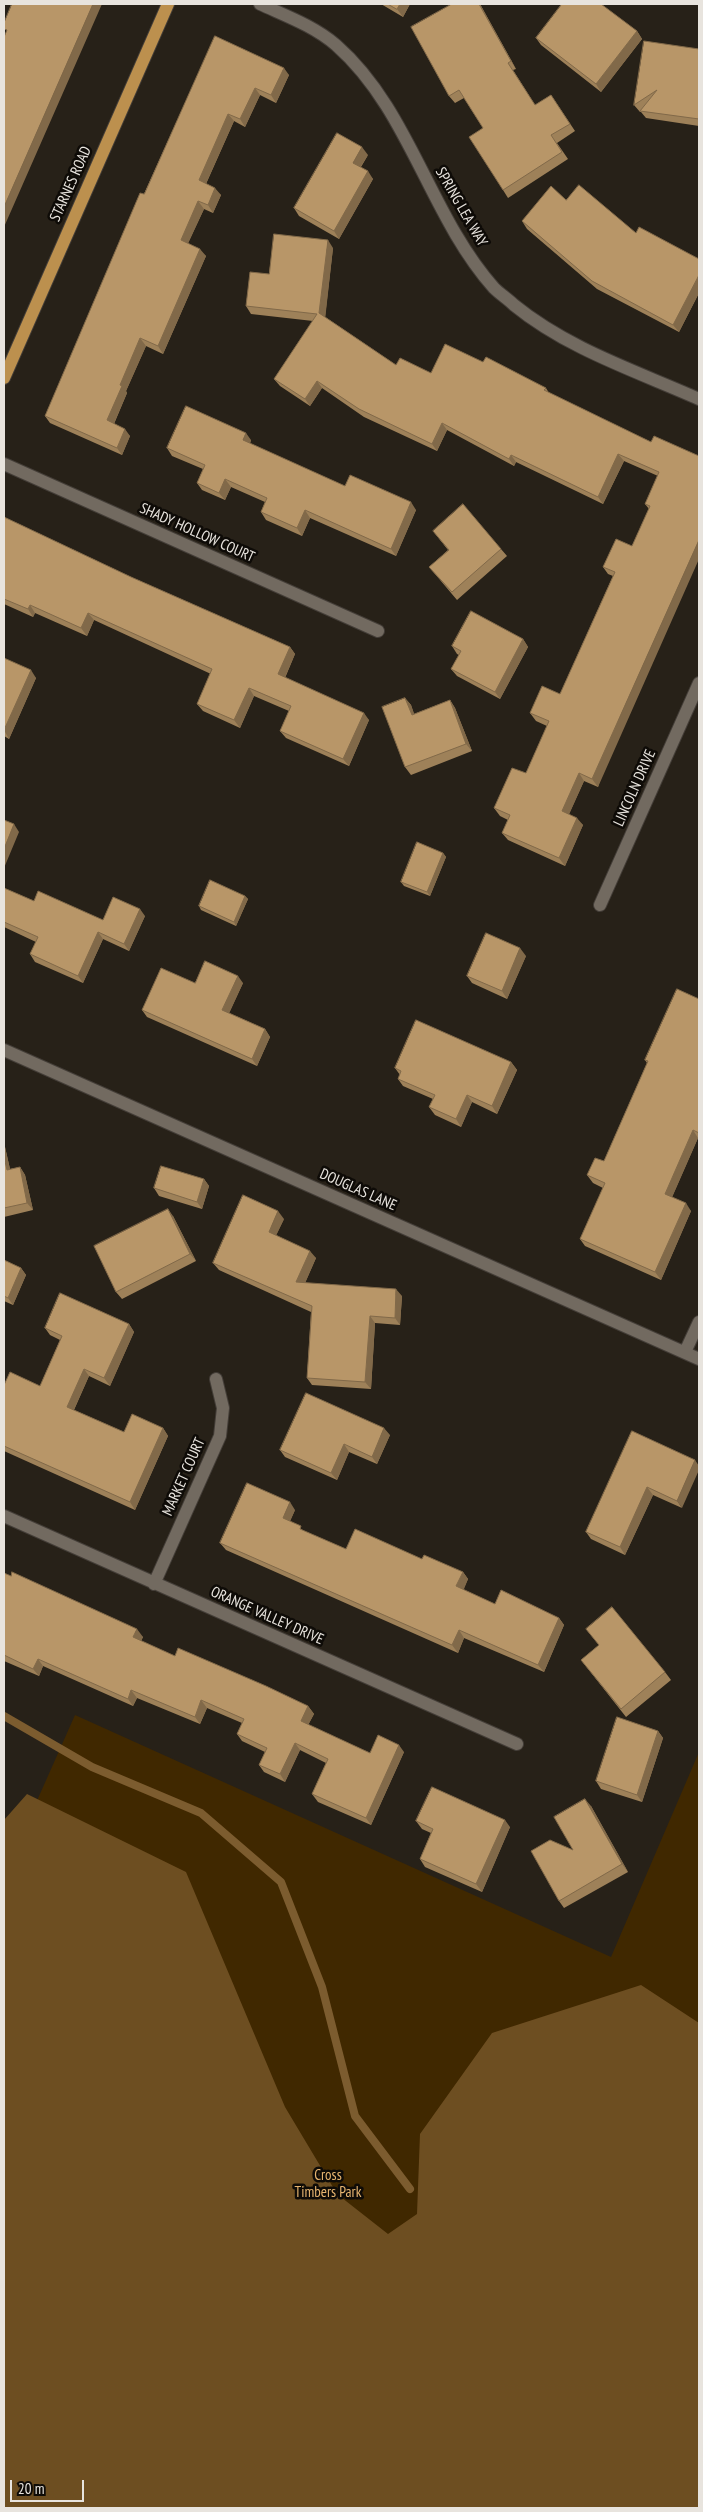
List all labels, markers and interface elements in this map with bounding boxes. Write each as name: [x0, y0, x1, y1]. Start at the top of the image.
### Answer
street label: STARNES ROAD: [46, 144, 96, 224]
street label: SPRING LEA WAY: [431, 164, 491, 250]
street label: SHADY HOLLOW COURT: [137, 500, 257, 566]
street label: LINCOLN DRIVE: [610, 747, 660, 829]
street label: DOUGLAS LANE: [317, 1165, 399, 1215]
street label: MARKET COURT: [159, 1435, 209, 1519]
street label: ORANGE VALLEY DRIVE: [208, 1583, 326, 1649]
park label: Cross Timbers Park: [294, 2167, 362, 2202]
scale bar: [12, 2470, 86, 2502]
text: 20 m: [18, 2479, 44, 2498]

